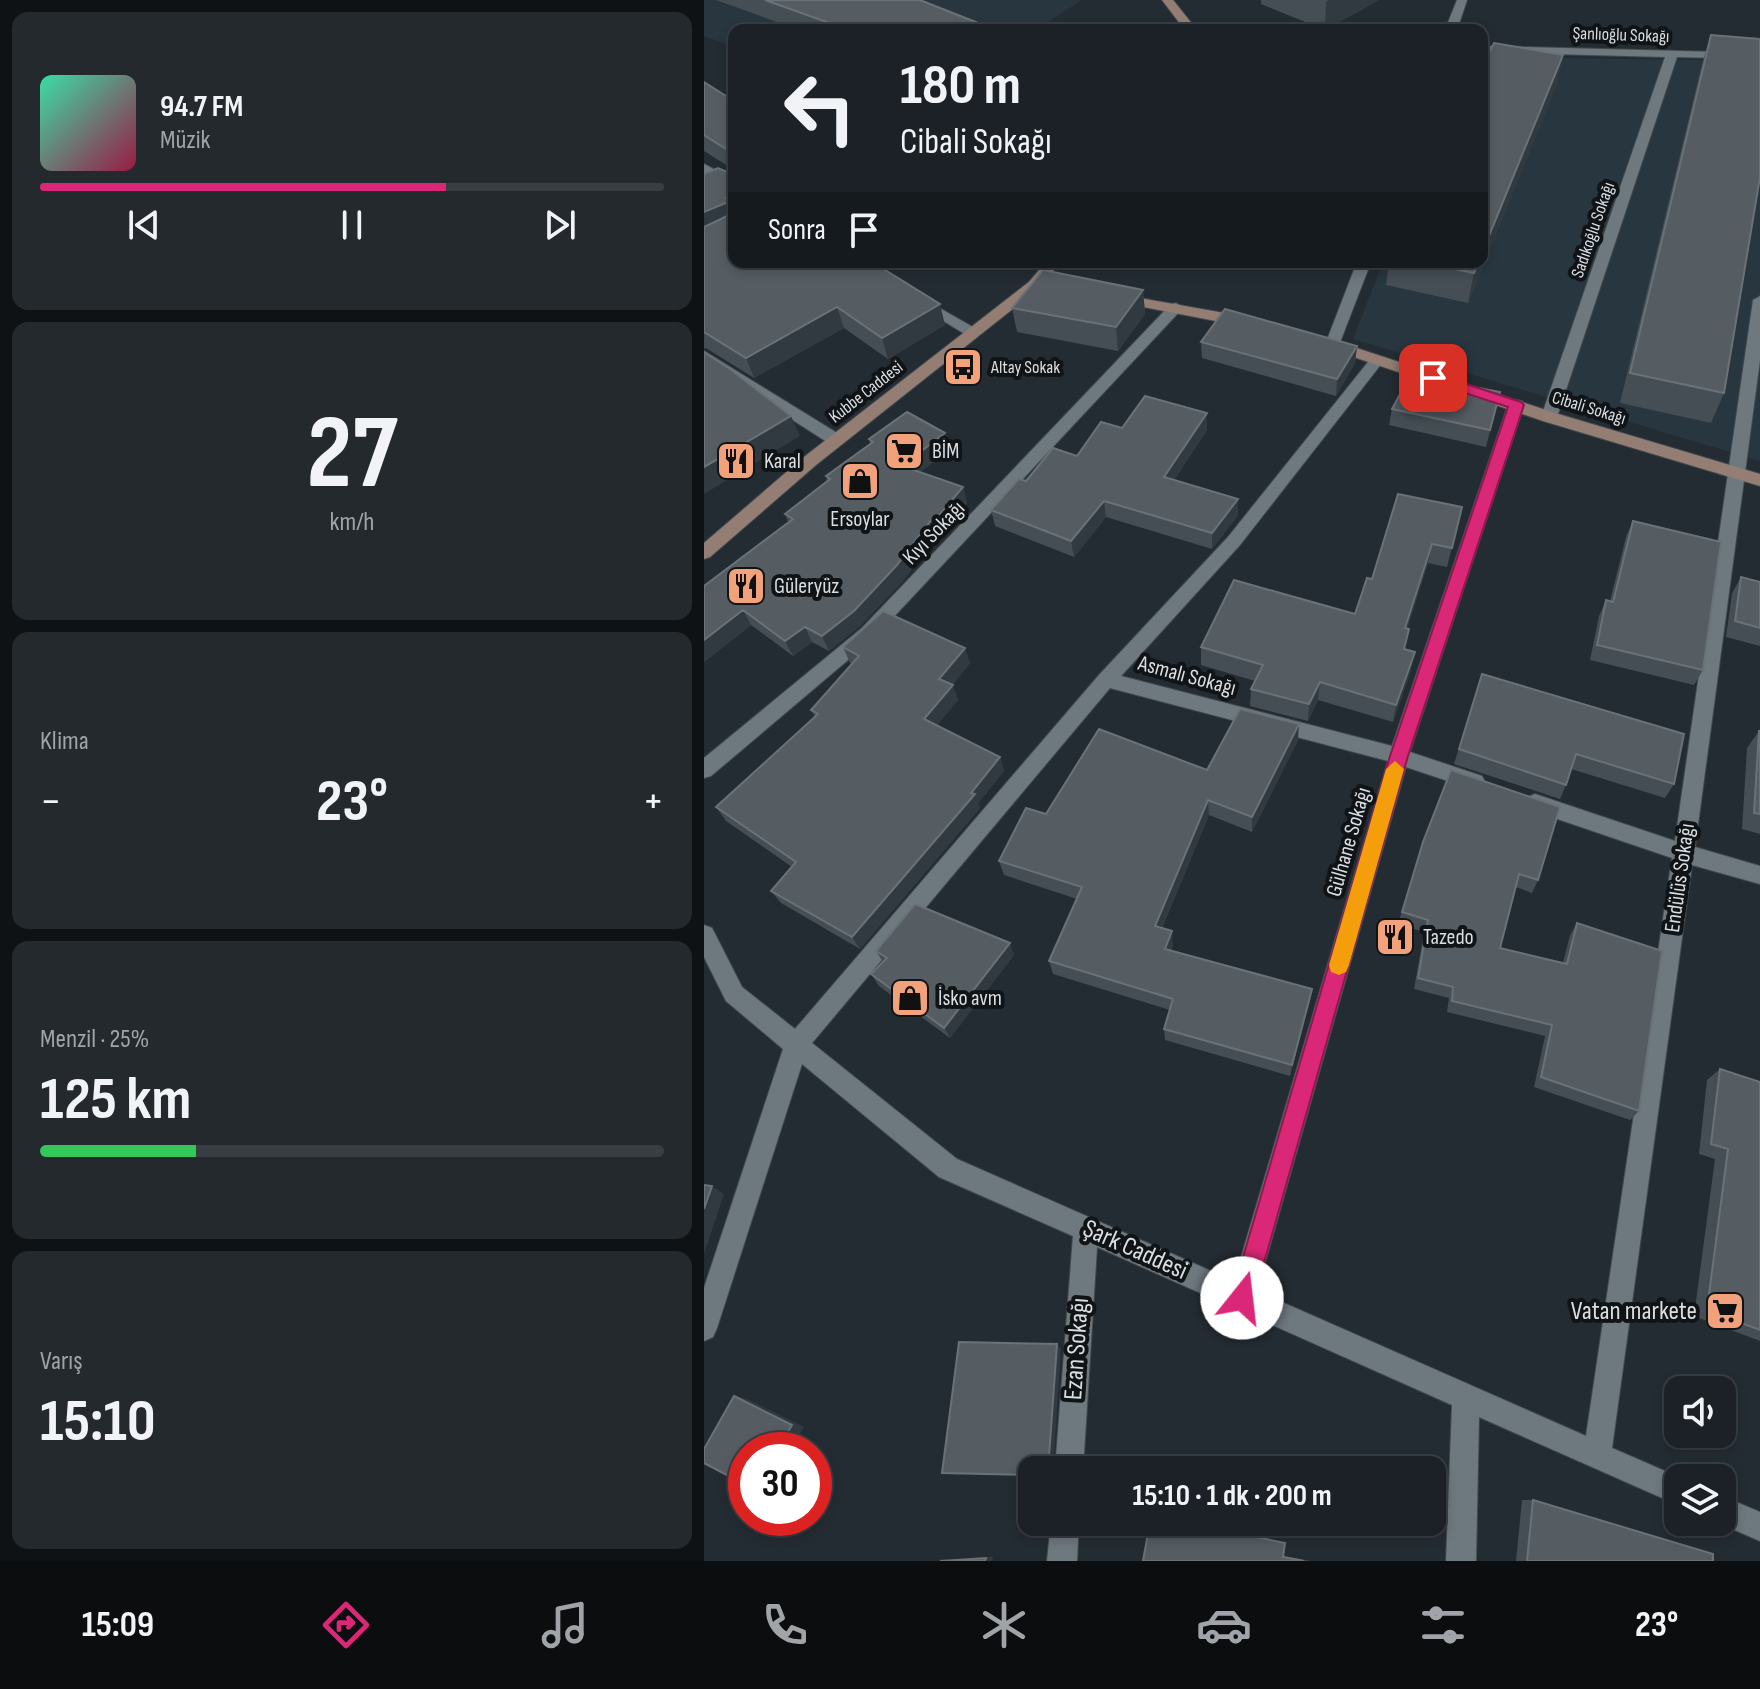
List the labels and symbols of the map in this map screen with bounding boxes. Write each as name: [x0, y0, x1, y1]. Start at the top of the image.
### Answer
street label: Şanlıoğlu Sokağı: [1572, 23, 1670, 47]
street label: Sadıkoğlu Sokağı: [1567, 179, 1619, 281]
pin: [1399, 344, 1467, 412]
bus stop icon: Altay Sokak: [942, 346, 984, 388]
street label: Kubbe Caddesi: [825, 357, 907, 427]
place label: Altay Sokak: [990, 357, 1060, 378]
street label: Cibali Sokağı: [1550, 387, 1628, 429]
supermarket icon: BİM: [883, 430, 925, 472]
place label: BİM: [932, 438, 959, 465]
restaurant icon: Karal: [715, 440, 757, 482]
place label: Karal: [764, 448, 801, 475]
shop icon: Ersoylar: [839, 460, 881, 502]
street label: Kıyı Sokağı: [897, 495, 971, 571]
place label: Ersoylar: [830, 506, 890, 533]
restaurant icon: Güleryüz: [725, 565, 767, 607]
place label: Güleryüz: [774, 573, 839, 600]
street label: Asmalı Sokağı: [1134, 650, 1239, 702]
street label: Gülhane Sokağı: [1321, 784, 1377, 900]
street label: Endülüs Sokağı: [1659, 822, 1701, 934]
restaurant icon: Tazedo: [1374, 916, 1416, 958]
place label: Tazedo: [1423, 924, 1474, 951]
shop icon: İsko avm: [889, 977, 931, 1019]
place label: İsko avm: [938, 985, 1002, 1012]
street label: Şark Caddesi: [1078, 1213, 1192, 1287]
position arrow: [1200, 1256, 1284, 1340]
supermarket icon: Vatan markete: [1704, 1290, 1746, 1332]
place label: Vatan markete: [1571, 1296, 1697, 1327]
street label: Ezan Sokağı: [1058, 1297, 1096, 1401]
speed limit sign: 30: [728, 1432, 832, 1536]

